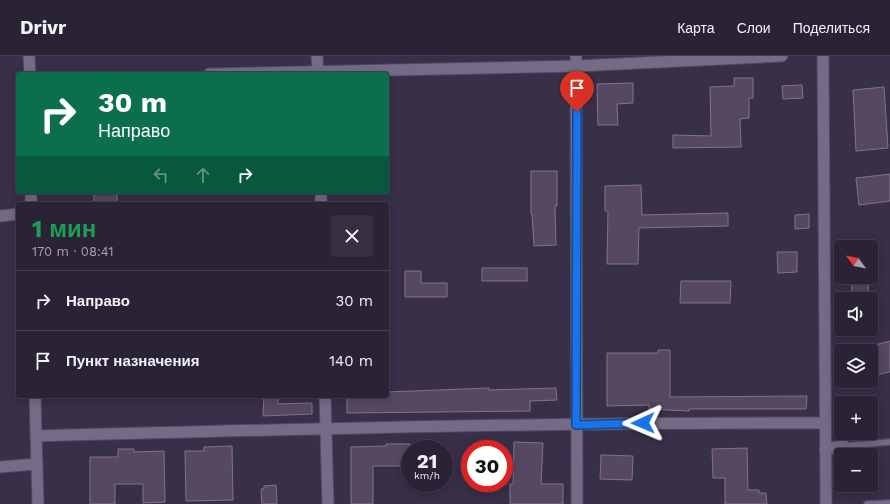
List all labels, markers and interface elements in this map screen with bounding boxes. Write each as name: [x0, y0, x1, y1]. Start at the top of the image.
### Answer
text: Drivr: [20, 16, 66, 39]
text: Карта: [677, 20, 715, 36]
text: Слои: [737, 20, 771, 36]
text: Поделиться: [793, 20, 870, 36]
pin: [560, 71, 594, 112]
icon: arrive: [566, 77, 588, 99]
text: 30 m: [98, 86, 167, 119]
icon: right: [32, 88, 84, 140]
text: Направо: [98, 120, 170, 141]
icon: left: [150, 164, 172, 186]
icon: ahead: [192, 164, 214, 186]
icon: right: [234, 164, 256, 186]
text: 1 мин: [32, 215, 96, 243]
button: close: [331, 215, 373, 257]
north arrow: [834, 240, 878, 284]
map controls: [834, 240, 878, 492]
text: 170 m · 08:41: [32, 244, 114, 259]
icon: right: [32, 290, 54, 312]
text: Направо: [66, 292, 130, 310]
text: 30 m: [336, 292, 373, 310]
button: sound: [834, 292, 878, 336]
button: layers: [834, 344, 878, 388]
icon: arrive: [32, 350, 54, 372]
text: Пункт назначения: [66, 352, 199, 370]
text: 140 m: [329, 352, 373, 370]
button: +: [834, 396, 878, 440]
position arrow: [622, 402, 664, 444]
speed limit sign: 30: [461, 440, 513, 492]
button: −: [834, 448, 878, 492]
text: 21: [417, 449, 437, 473]
text: km/h: [414, 470, 440, 481]

